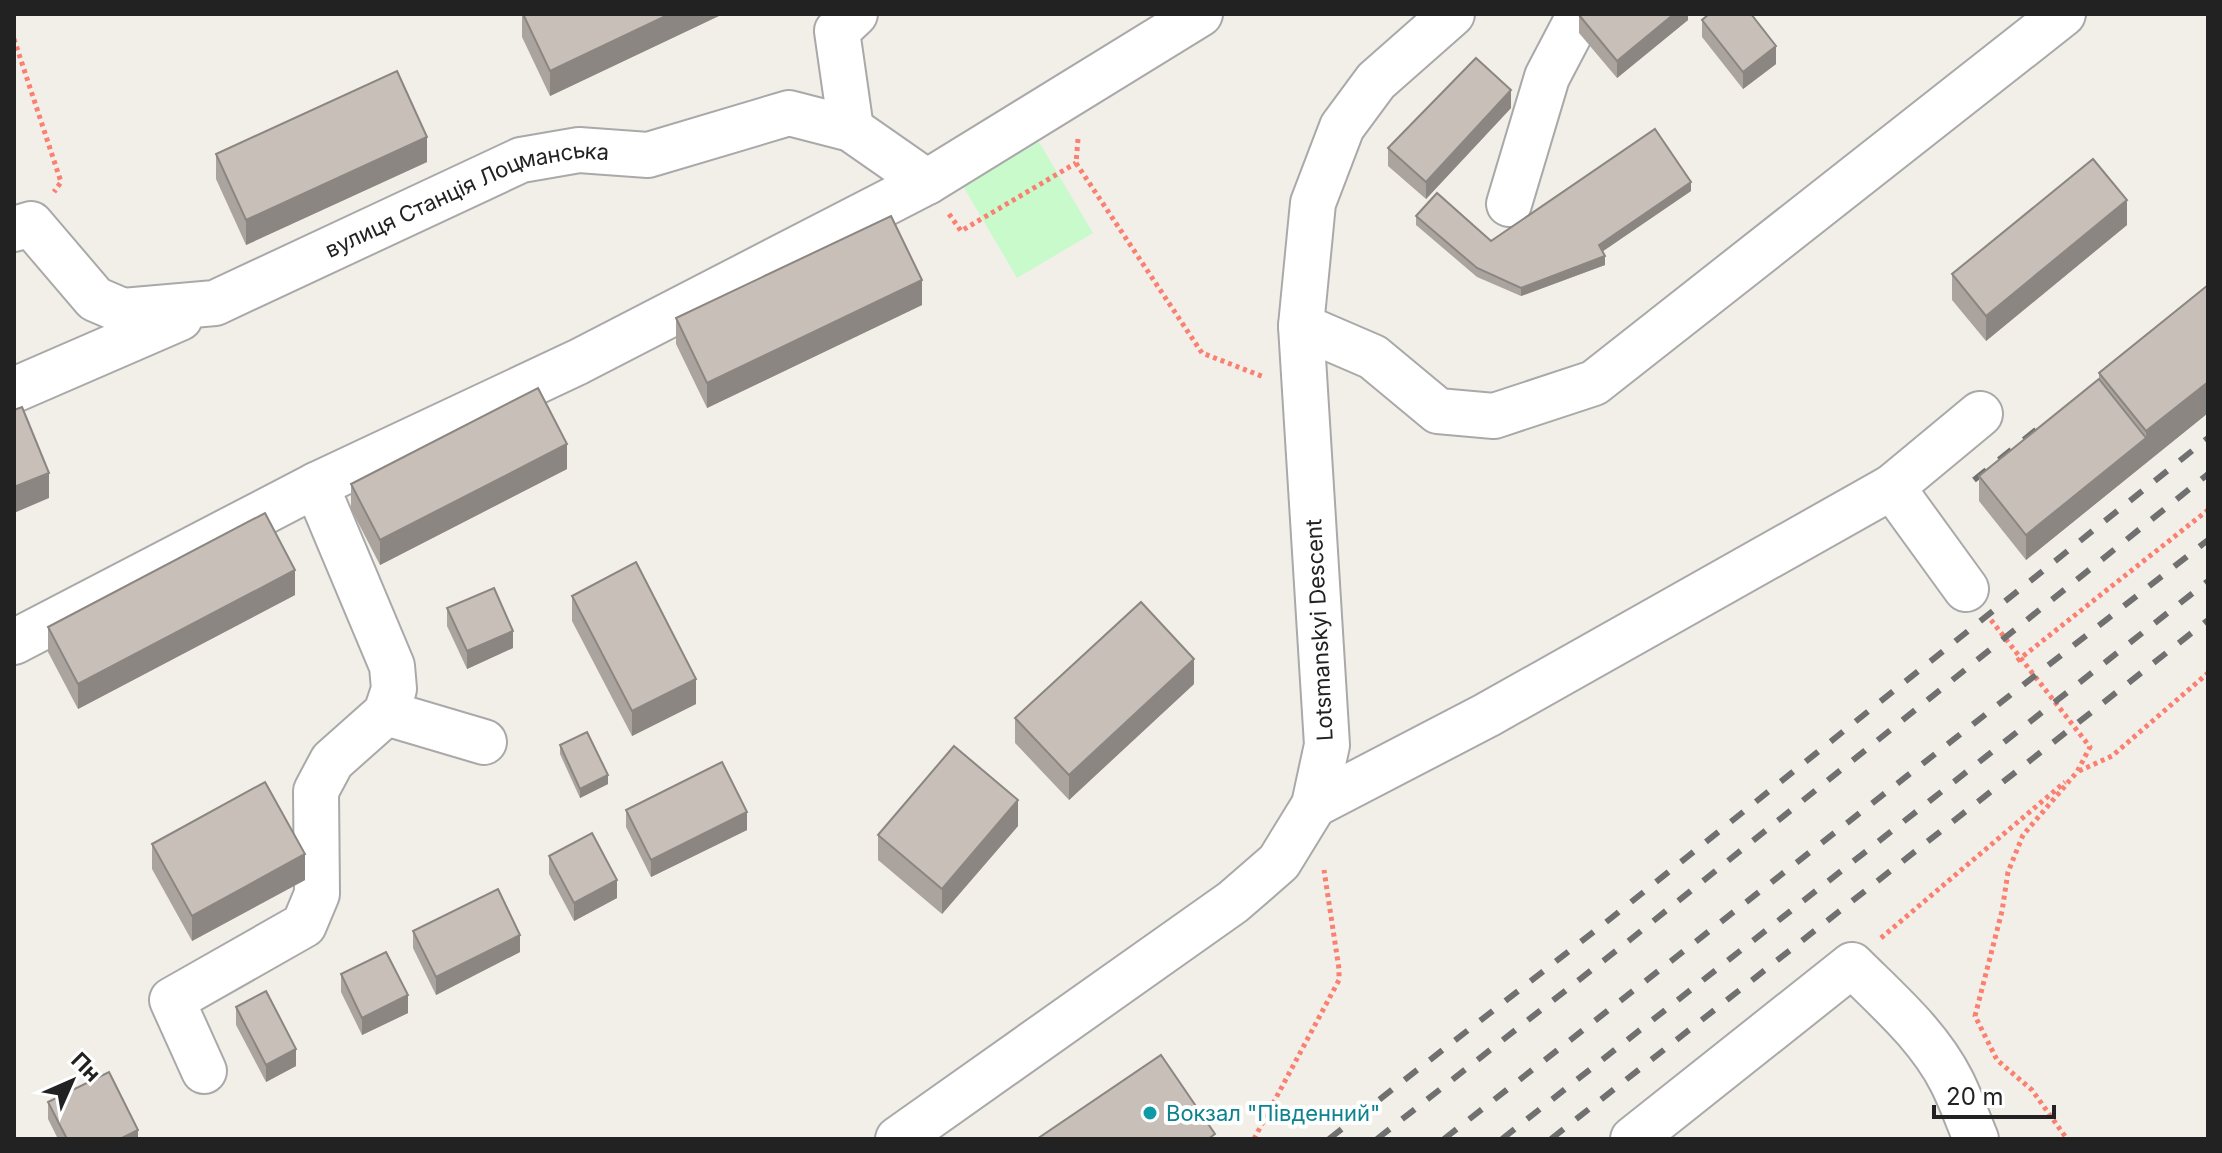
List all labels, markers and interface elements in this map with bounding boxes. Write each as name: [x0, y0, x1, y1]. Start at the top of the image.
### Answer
street label: вулиця Станція Лоцманська: [321, 136, 610, 263]
street label: Lotsmanskyi Descent: [1300, 518, 1338, 742]
north arrow: [32, 1041, 112, 1121]
text: Пн: [66, 1047, 106, 1087]
scale bar: [1934, 1069, 2054, 1119]
text: 20 m: [1946, 1082, 2004, 1111]
place label: Вокзал "Південний": [1166, 1100, 1380, 1126]
marker: Вокзал "Південний": [1141, 1104, 1159, 1122]

